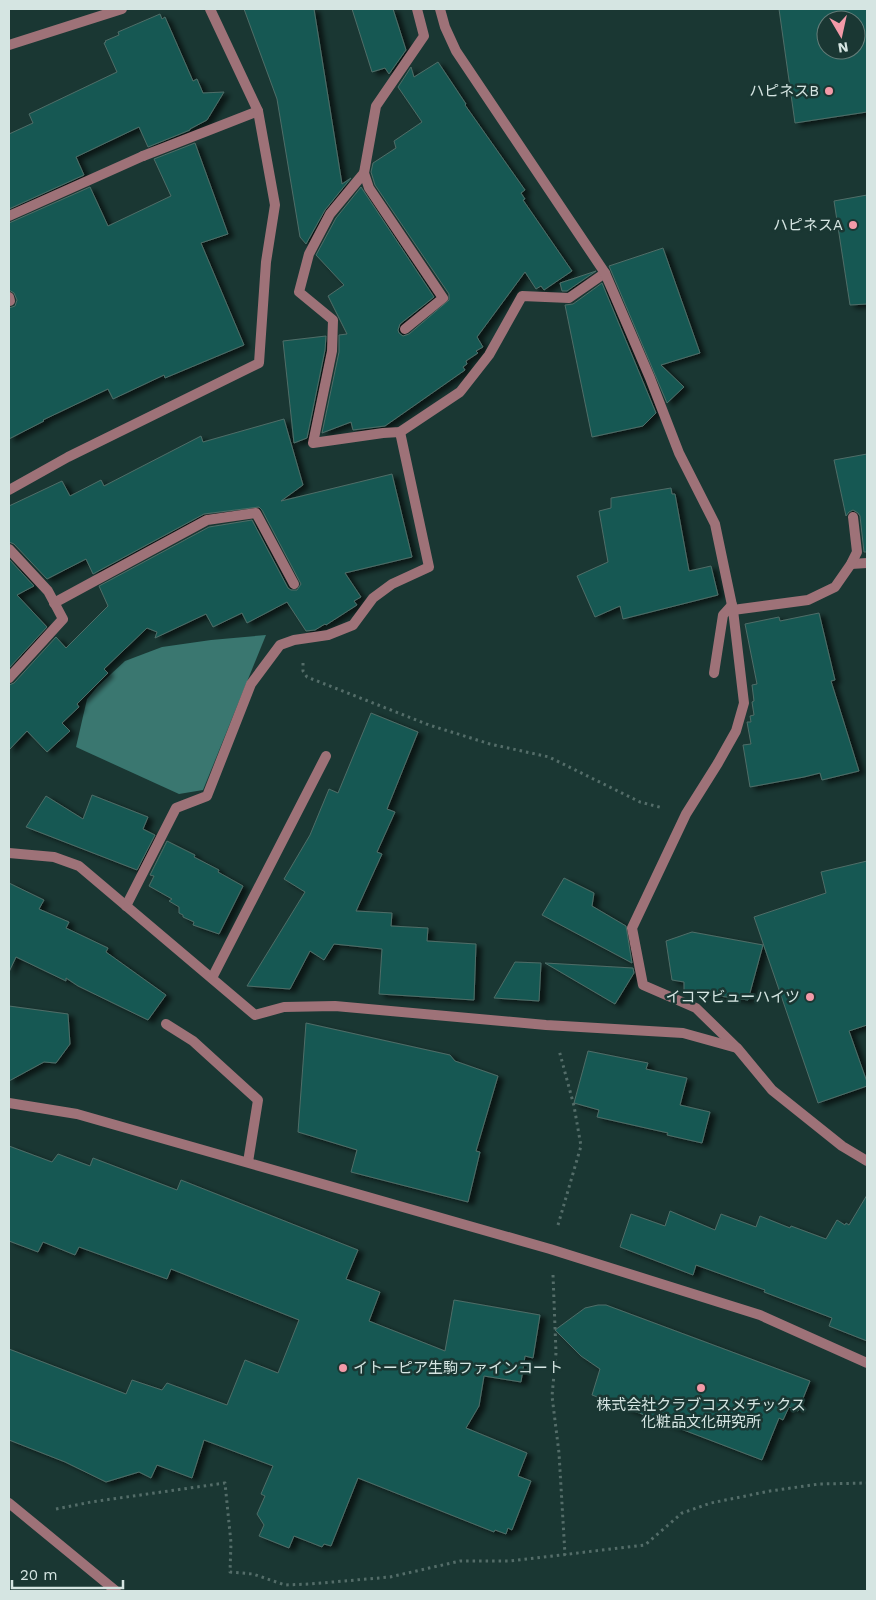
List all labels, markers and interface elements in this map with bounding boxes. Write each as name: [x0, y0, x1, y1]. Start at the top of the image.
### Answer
north arrow: [816, 10, 866, 60]
text: N: [837, 39, 849, 57]
place label: ハピネスB: [749, 82, 819, 100]
marker: ハピネスB: [823, 85, 835, 97]
place label: ハピネスA: [773, 216, 843, 234]
marker: ハピネスA: [847, 219, 859, 231]
place label: イコマビューハイツ: [666, 988, 800, 1006]
marker: イコマビューハイツ: [804, 991, 816, 1003]
place label: イトーピア生駒ファインコート: [353, 1359, 563, 1377]
marker: イトーピア生駒ファインコート: [337, 1362, 349, 1374]
marker: 株式会社クラブコスメチックス 化粧品文化研究所: [695, 1382, 707, 1394]
place label: 株式会社クラブコスメチックス 化粧品文化研究所: [596, 1396, 806, 1431]
scale bar: [12, 1558, 124, 1590]
text: 20 m: [20, 1566, 58, 1584]

